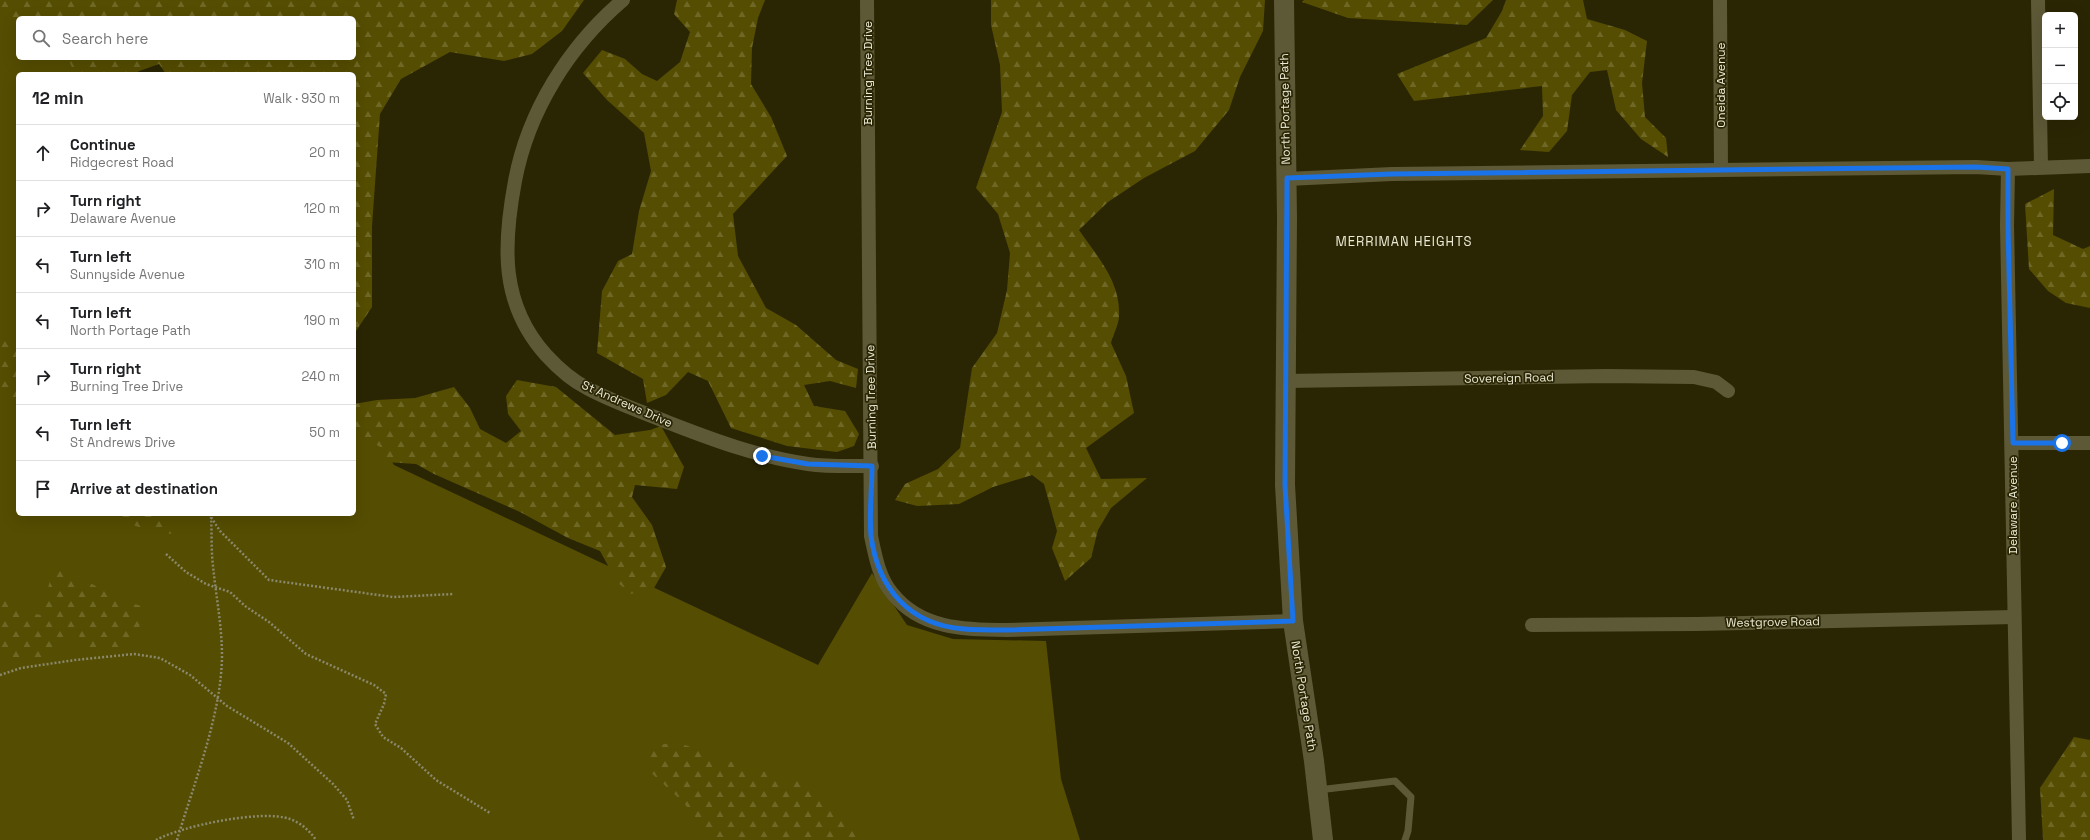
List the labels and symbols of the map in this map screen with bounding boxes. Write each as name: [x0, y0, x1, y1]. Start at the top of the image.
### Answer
street label: Burning Tree Drive: [860, 21, 876, 125]
street label: Oneida Avenue: [1713, 42, 1729, 128]
street label: North Portage Path: [1276, 53, 1294, 165]
district label: MERRIMAN HEIGHTS: [1335, 233, 1473, 250]
street label: Burning Tree Drive: [862, 345, 880, 449]
street label: Sovereign Road: [1464, 369, 1554, 387]
street label: St Andrews Drive: [579, 377, 675, 431]
route start: [2053, 434, 2071, 452]
route end: [753, 447, 771, 465]
street label: Delaware Avenue: [2005, 456, 2021, 554]
street label: Westgrove Road: [1726, 613, 1820, 631]
street label: North Portage Path: [1287, 640, 1321, 752]

